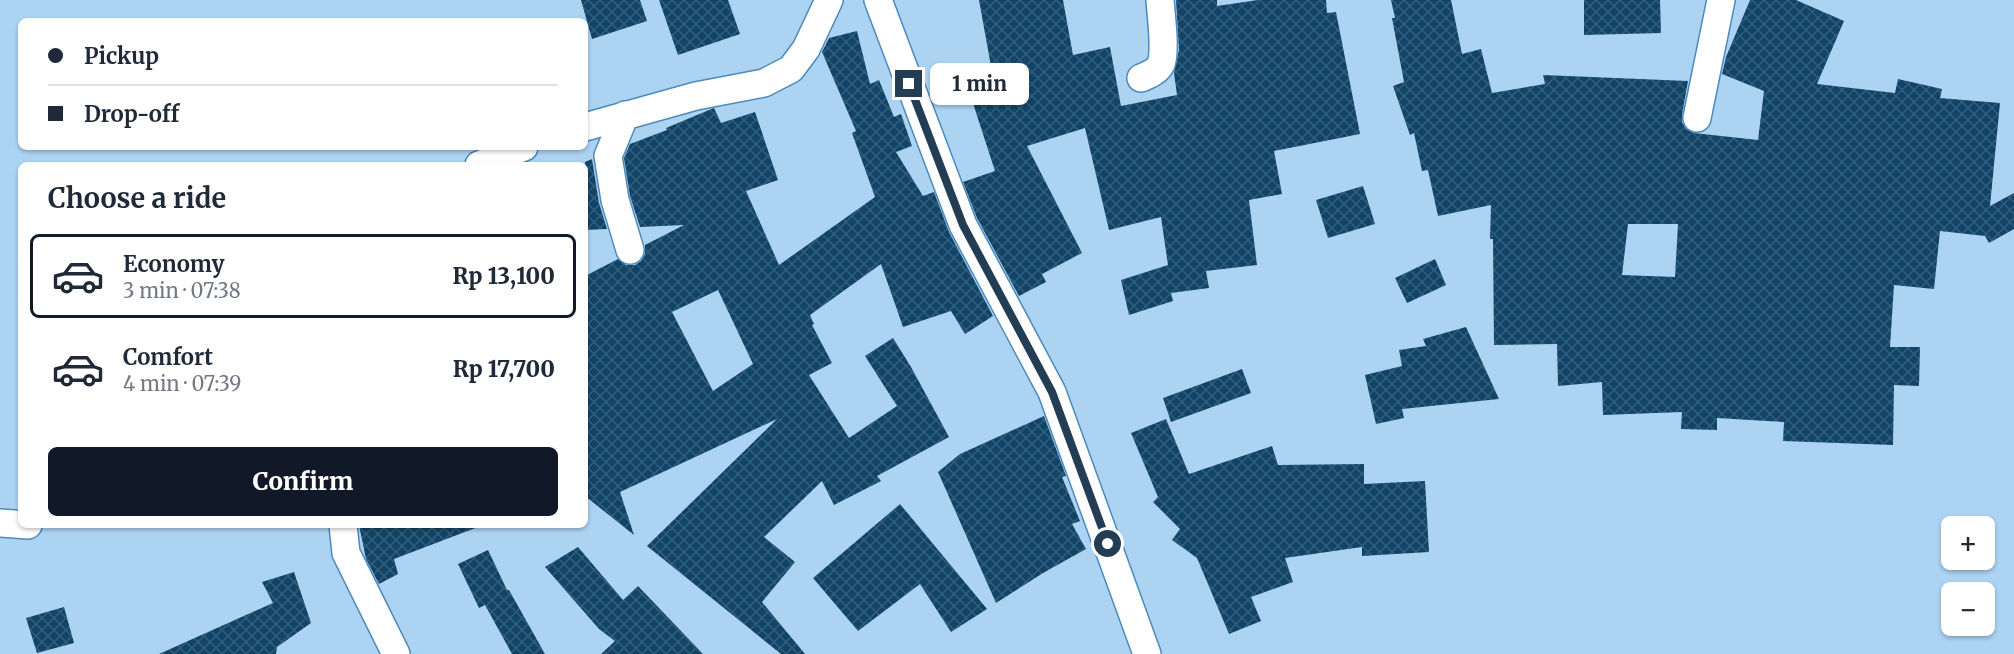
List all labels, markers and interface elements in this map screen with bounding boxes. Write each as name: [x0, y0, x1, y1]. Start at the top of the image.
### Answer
text: Pickup: [84, 42, 159, 70]
callout: 1 min: [930, 63, 1029, 105]
route end: [895, 70, 922, 97]
text: 1 min: [952, 71, 1007, 96]
text: Drop-off: [84, 100, 179, 128]
text: Choose a ride: [48, 181, 226, 215]
icon: car: [51, 249, 105, 303]
text: Economy: [123, 250, 224, 278]
text: Rp 13,100: [453, 262, 555, 290]
text: 3 min · 07:38: [123, 278, 241, 303]
icon: car: [51, 342, 105, 396]
text: Comfort: [123, 343, 213, 371]
text: Rp 17,700: [453, 355, 555, 383]
text: 4 min · 07:39: [123, 371, 241, 396]
button: Confirm: [48, 447, 558, 516]
map controls: [1941, 516, 1995, 636]
button: +: [1941, 516, 1995, 570]
route start: [1094, 530, 1121, 557]
button: −: [1941, 582, 1995, 636]

